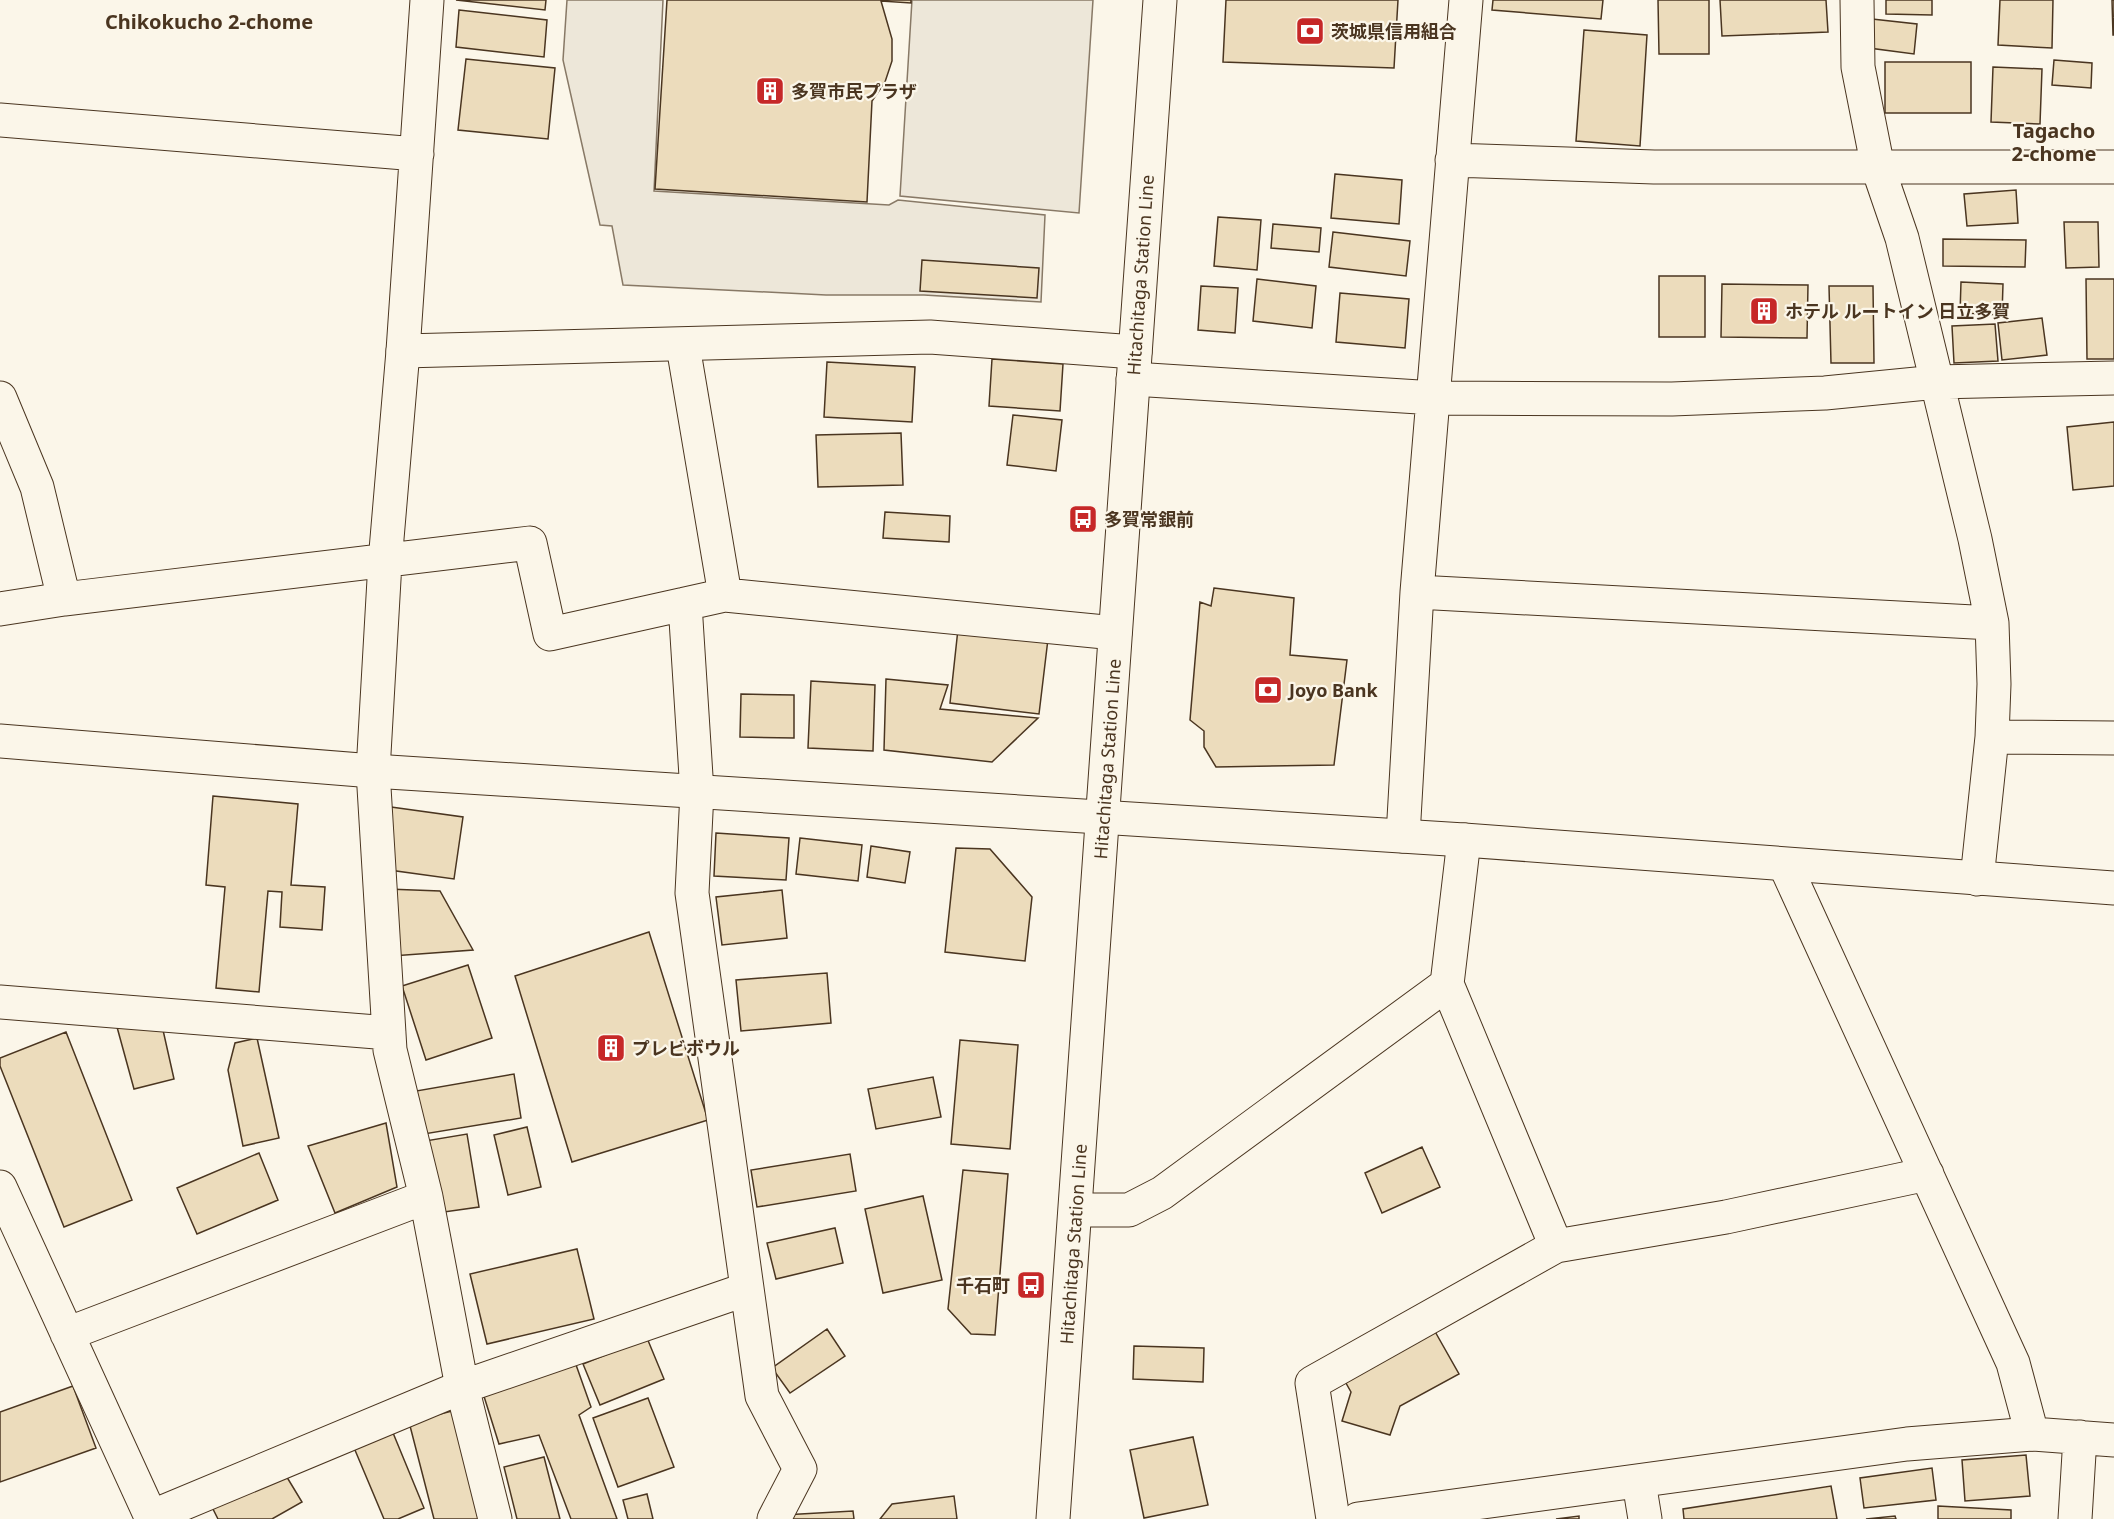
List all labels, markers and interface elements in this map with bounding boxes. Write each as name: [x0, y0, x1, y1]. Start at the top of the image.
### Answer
district label: Chikokucho 2-chome: [105, 8, 313, 35]
bank icon: 茨城県信用組合: [1294, 15, 1326, 47]
place label: 茨城県信用組合: [1331, 19, 1457, 43]
building icon: 多賀市民プラザ: [754, 75, 786, 107]
place label: 多賀市民プラザ: [791, 79, 917, 103]
district label: Tagacho 2-chome: [2011, 117, 2097, 167]
street label: Hitachitaga Station Line: [1121, 174, 1159, 376]
building icon: ホテル ルートイン 日立多賀: [1748, 295, 1780, 327]
place label: ホテル ルートイン 日立多賀: [1785, 299, 2010, 323]
bus stop icon: 多賀常銀前: [1067, 503, 1099, 535]
place label: 多賀常銀前: [1104, 507, 1194, 531]
street label: Hitachitaga Station Line: [1088, 658, 1126, 860]
bank icon: Joyo Bank: [1252, 674, 1284, 706]
place label: Joyo Bank: [1287, 678, 1379, 702]
building icon: プレビボウル: [595, 1032, 627, 1064]
place label: プレビボウル: [632, 1036, 740, 1060]
street label: Hitachitaga Station Line: [1054, 1143, 1092, 1345]
bus stop icon: 千石町: [1015, 1269, 1047, 1301]
place label: 千石町: [956, 1273, 1010, 1297]

